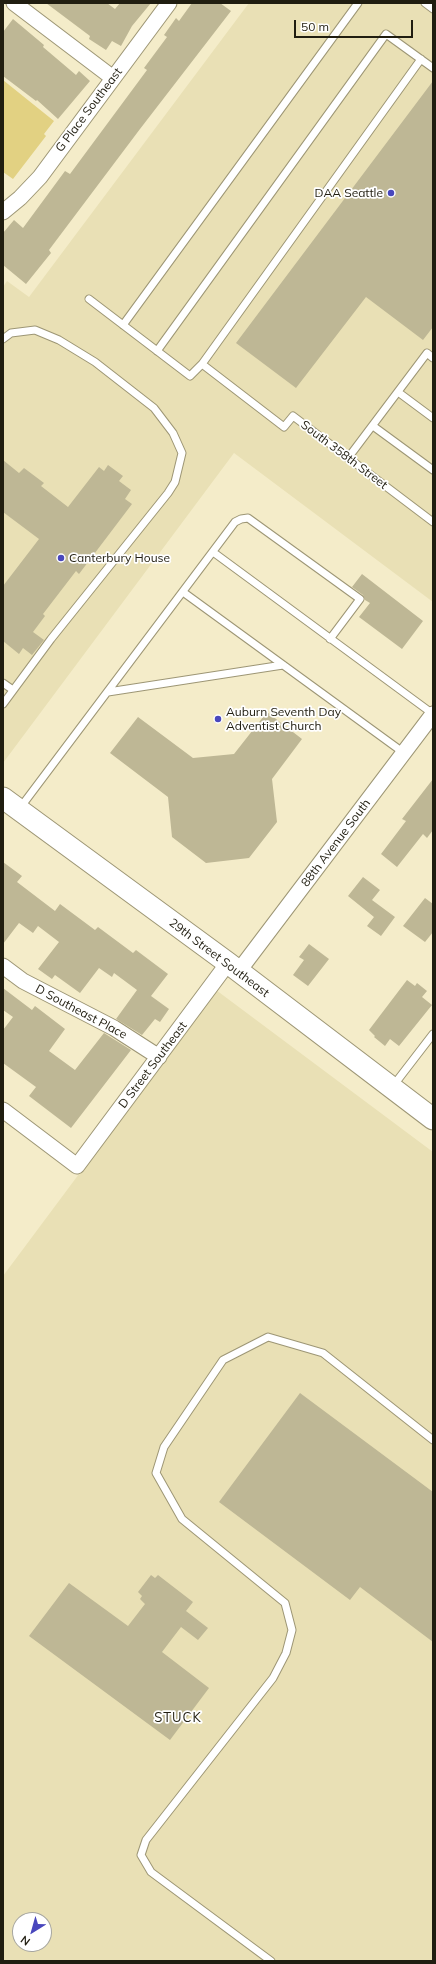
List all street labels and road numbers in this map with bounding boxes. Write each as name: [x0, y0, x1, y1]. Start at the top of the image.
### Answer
street label: G Place Southeast: [53, 65, 125, 155]
street label: South 358th Street: [298, 418, 390, 492]
street label: 88th Avenue South: [298, 796, 374, 890]
street label: 29th Street Southeast: [166, 916, 272, 1000]
street label: D Southeast Place: [33, 982, 129, 1042]
street label: D Street Southeast: [116, 1019, 190, 1111]

